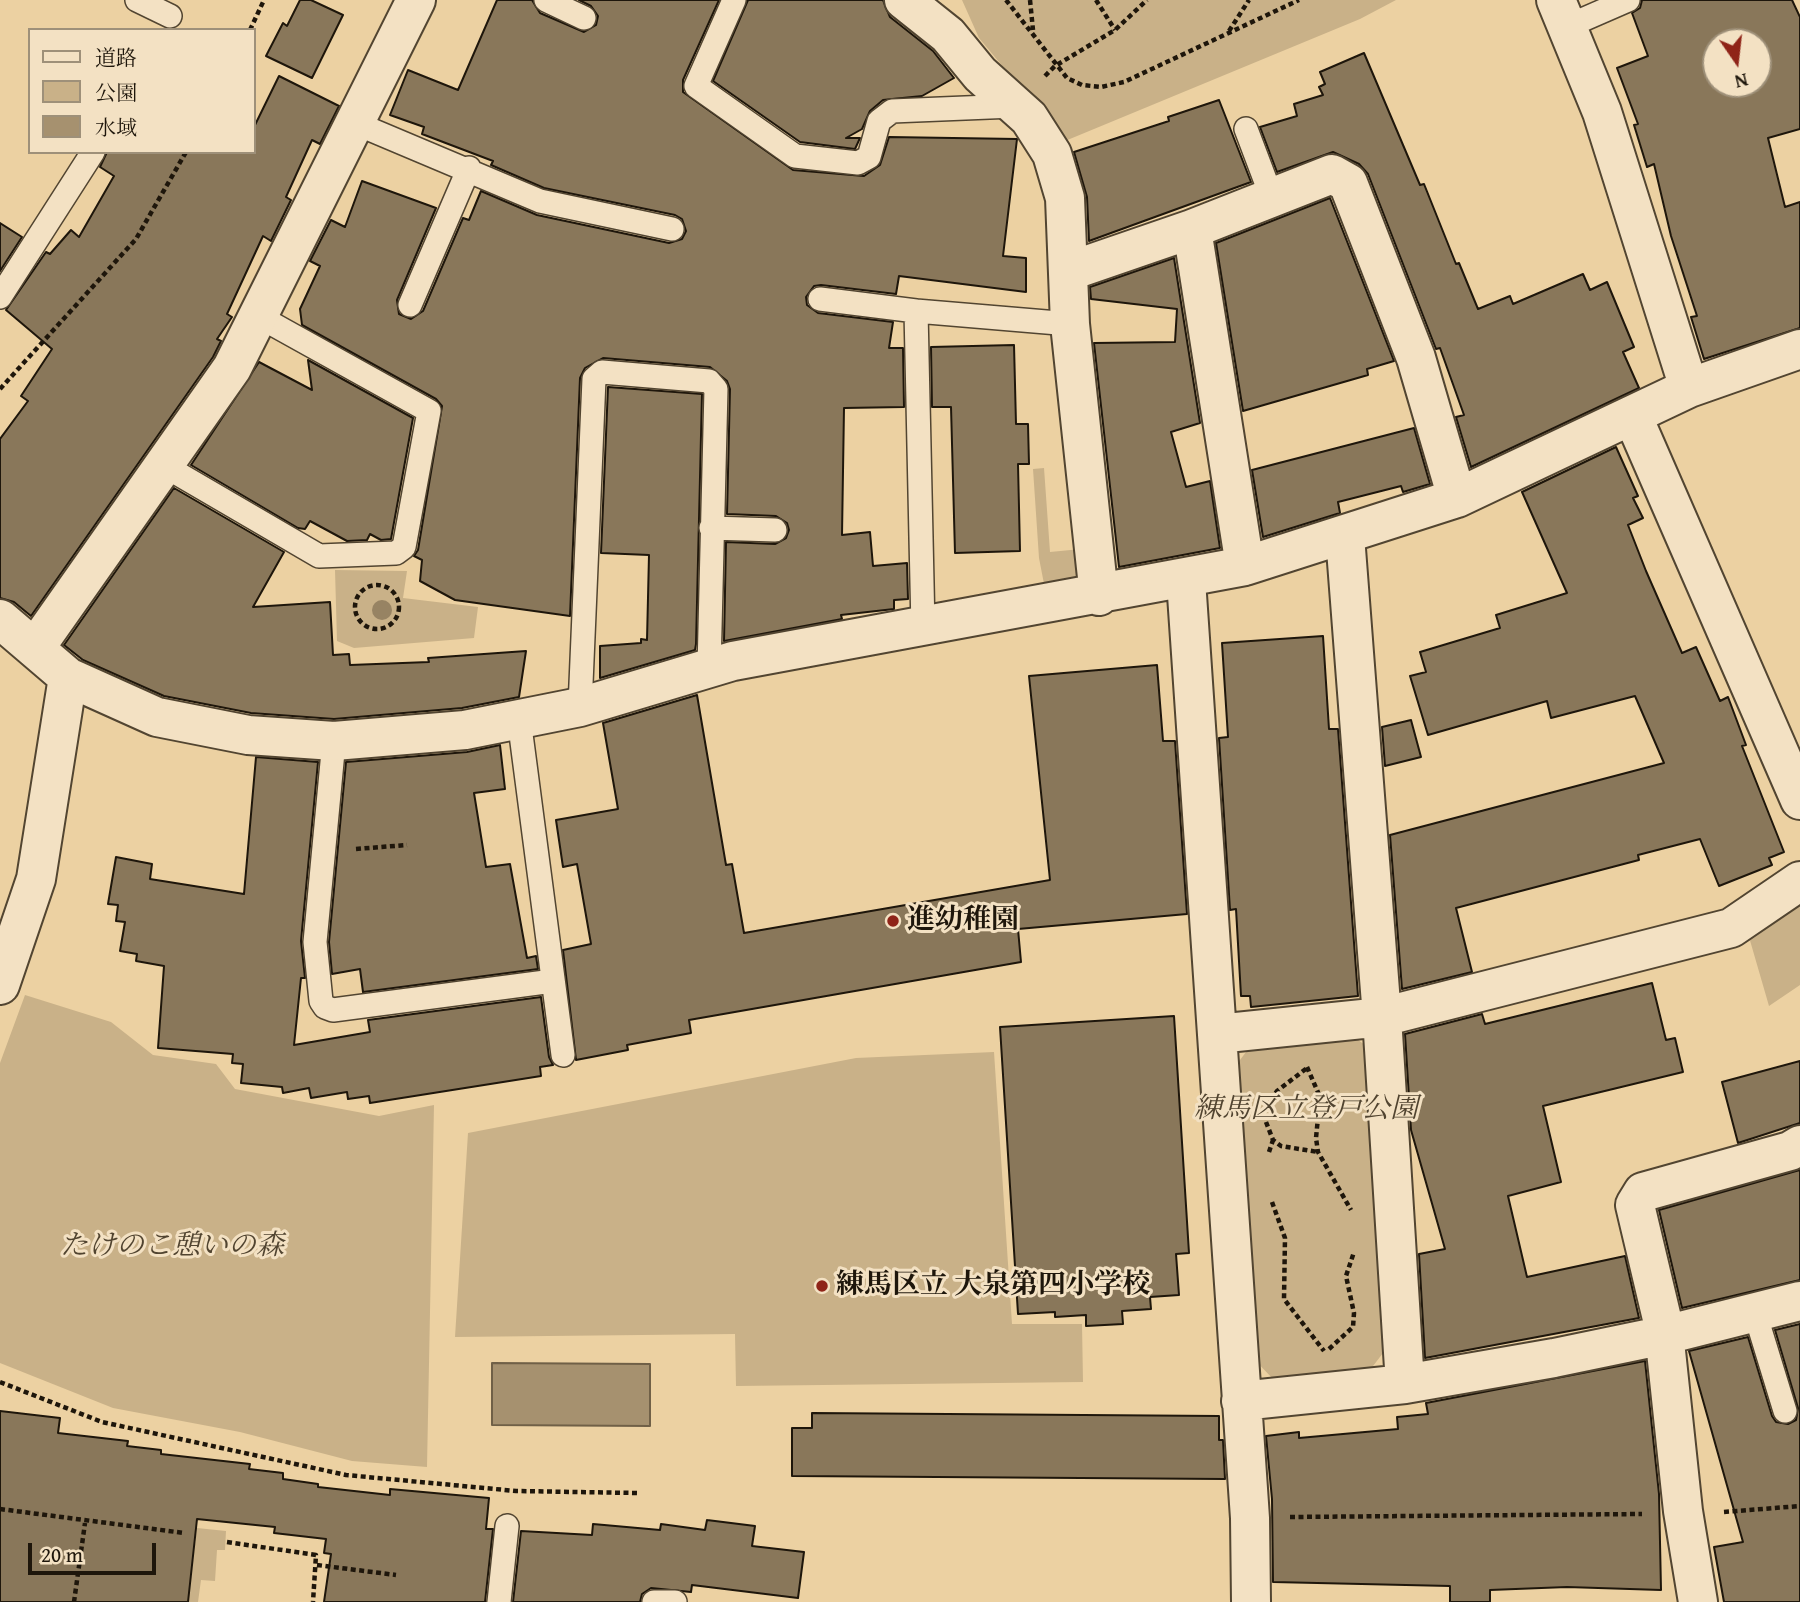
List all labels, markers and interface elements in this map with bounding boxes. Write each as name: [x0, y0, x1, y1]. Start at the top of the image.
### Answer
legend: [28, 28, 256, 154]
north arrow: [1702, 28, 1772, 98]
text: 道路: [95, 42, 137, 73]
text: N: [1732, 66, 1751, 97]
text: 公園: [95, 77, 137, 108]
text: 水域: [95, 112, 137, 143]
place label: 進幼稚園: [907, 904, 1019, 938]
marker: 進幼稚園: [885, 913, 901, 929]
park label: 練馬区立登戸公園: [1194, 1093, 1418, 1127]
park label: たけのこ憩いの森: [60, 1230, 284, 1264]
place label: 練馬区立 大泉第四小学校: [836, 1269, 1150, 1303]
marker: 練馬区立 大泉第四小学校: [814, 1278, 830, 1294]
scale bar: [32, 1528, 159, 1572]
text: 20 m: [41, 1539, 83, 1570]

